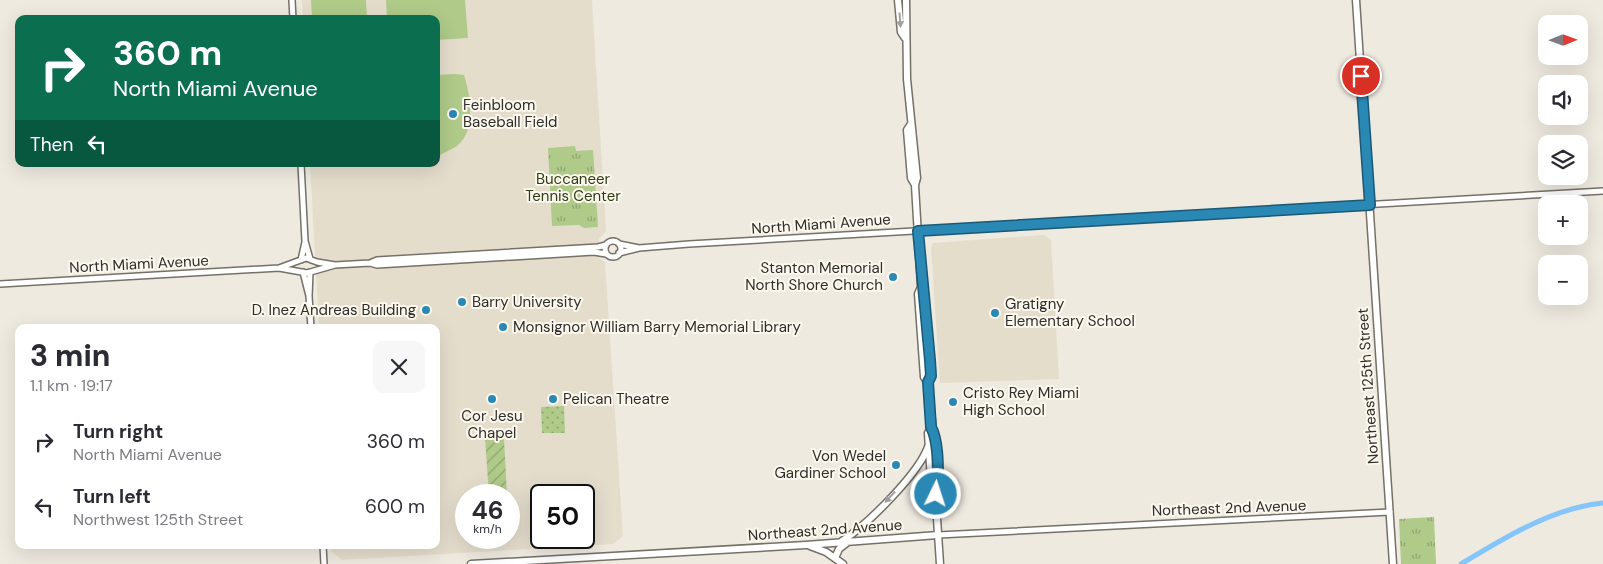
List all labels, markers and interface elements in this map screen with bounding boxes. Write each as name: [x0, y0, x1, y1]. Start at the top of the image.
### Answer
one-way arrow: [896, 12, 904, 28]
north arrow: [1538, 15, 1588, 65]
map controls: [1538, 15, 1588, 305]
text: 360 m: [113, 30, 222, 76]
icon: right: [30, 35, 95, 100]
pin: [1340, 55, 1382, 97]
icon: arrive: [1347, 62, 1375, 90]
text: North Miami Avenue: [113, 74, 318, 103]
button: sound: [1538, 75, 1588, 125]
place label: Feinbloom Baseball Field: [463, 95, 557, 132]
marker: Feinbloom Baseball Field: [447, 108, 459, 120]
icon: left: [83, 130, 111, 158]
text: Then: [30, 132, 73, 157]
button: layers: [1538, 135, 1588, 185]
park label: Buccaneer Tennis Center: [525, 169, 621, 206]
button: +: [1538, 195, 1588, 245]
street label: North Miami Avenue: [751, 209, 891, 239]
street label: North Miami Avenue: [69, 250, 209, 278]
button: −: [1538, 255, 1588, 305]
place label: Stanton Memorial North Shore Church: [745, 258, 883, 295]
marker: Stanton Memorial North Shore Church: [887, 271, 899, 283]
place label: Barry University: [472, 292, 582, 312]
place label: Gratigny Elementary School: [1005, 294, 1135, 331]
marker: Barry University: [456, 296, 468, 308]
place label: D. Inez Andreas Building: [252, 300, 416, 320]
marker: D. Inez Andreas Building: [420, 304, 432, 316]
marker: Gratigny Elementary School: [989, 307, 1001, 319]
street label: Northeast 125th Street: [1353, 307, 1383, 465]
place label: Monsignor William Barry Memorial Library: [513, 317, 801, 337]
marker: Monsignor William Barry Memorial Library: [497, 321, 509, 333]
text: 3 min: [30, 336, 110, 375]
button: close: [373, 341, 425, 393]
text: 1.1 km · 19:17: [30, 375, 113, 396]
place label: Cristo Rey Miami High School: [963, 383, 1079, 420]
place label: Pelican Theatre: [563, 389, 669, 409]
marker: Cor Jesu Chapel: [486, 393, 498, 405]
marker: Pelican Theatre: [547, 393, 559, 405]
marker: Cristo Rey Miami High School: [947, 396, 959, 408]
place label: Cor Jesu Chapel: [461, 406, 523, 443]
text: Turn right: [73, 419, 163, 444]
icon: right: [30, 428, 58, 456]
text: 360 m: [367, 429, 425, 454]
text: North Miami Avenue: [73, 444, 222, 465]
place label: Von Wedel Gardiner School: [774, 446, 886, 483]
marker: Von Wedel Gardiner School: [890, 459, 902, 471]
position arrow: [909, 467, 961, 519]
text: Turn left: [73, 484, 151, 509]
speed limit sign: 50: [530, 484, 595, 549]
one-way arrow: [884, 491, 896, 503]
icon: left: [30, 493, 58, 521]
text: 600 m: [365, 494, 425, 519]
text: 46: [471, 494, 504, 527]
street label: Northeast 2nd Avenue: [1151, 495, 1307, 521]
text: Northwest 125th Street: [73, 509, 243, 530]
street label: Northeast 2nd Avenue: [747, 515, 903, 545]
text: km/h: [473, 521, 502, 537]

